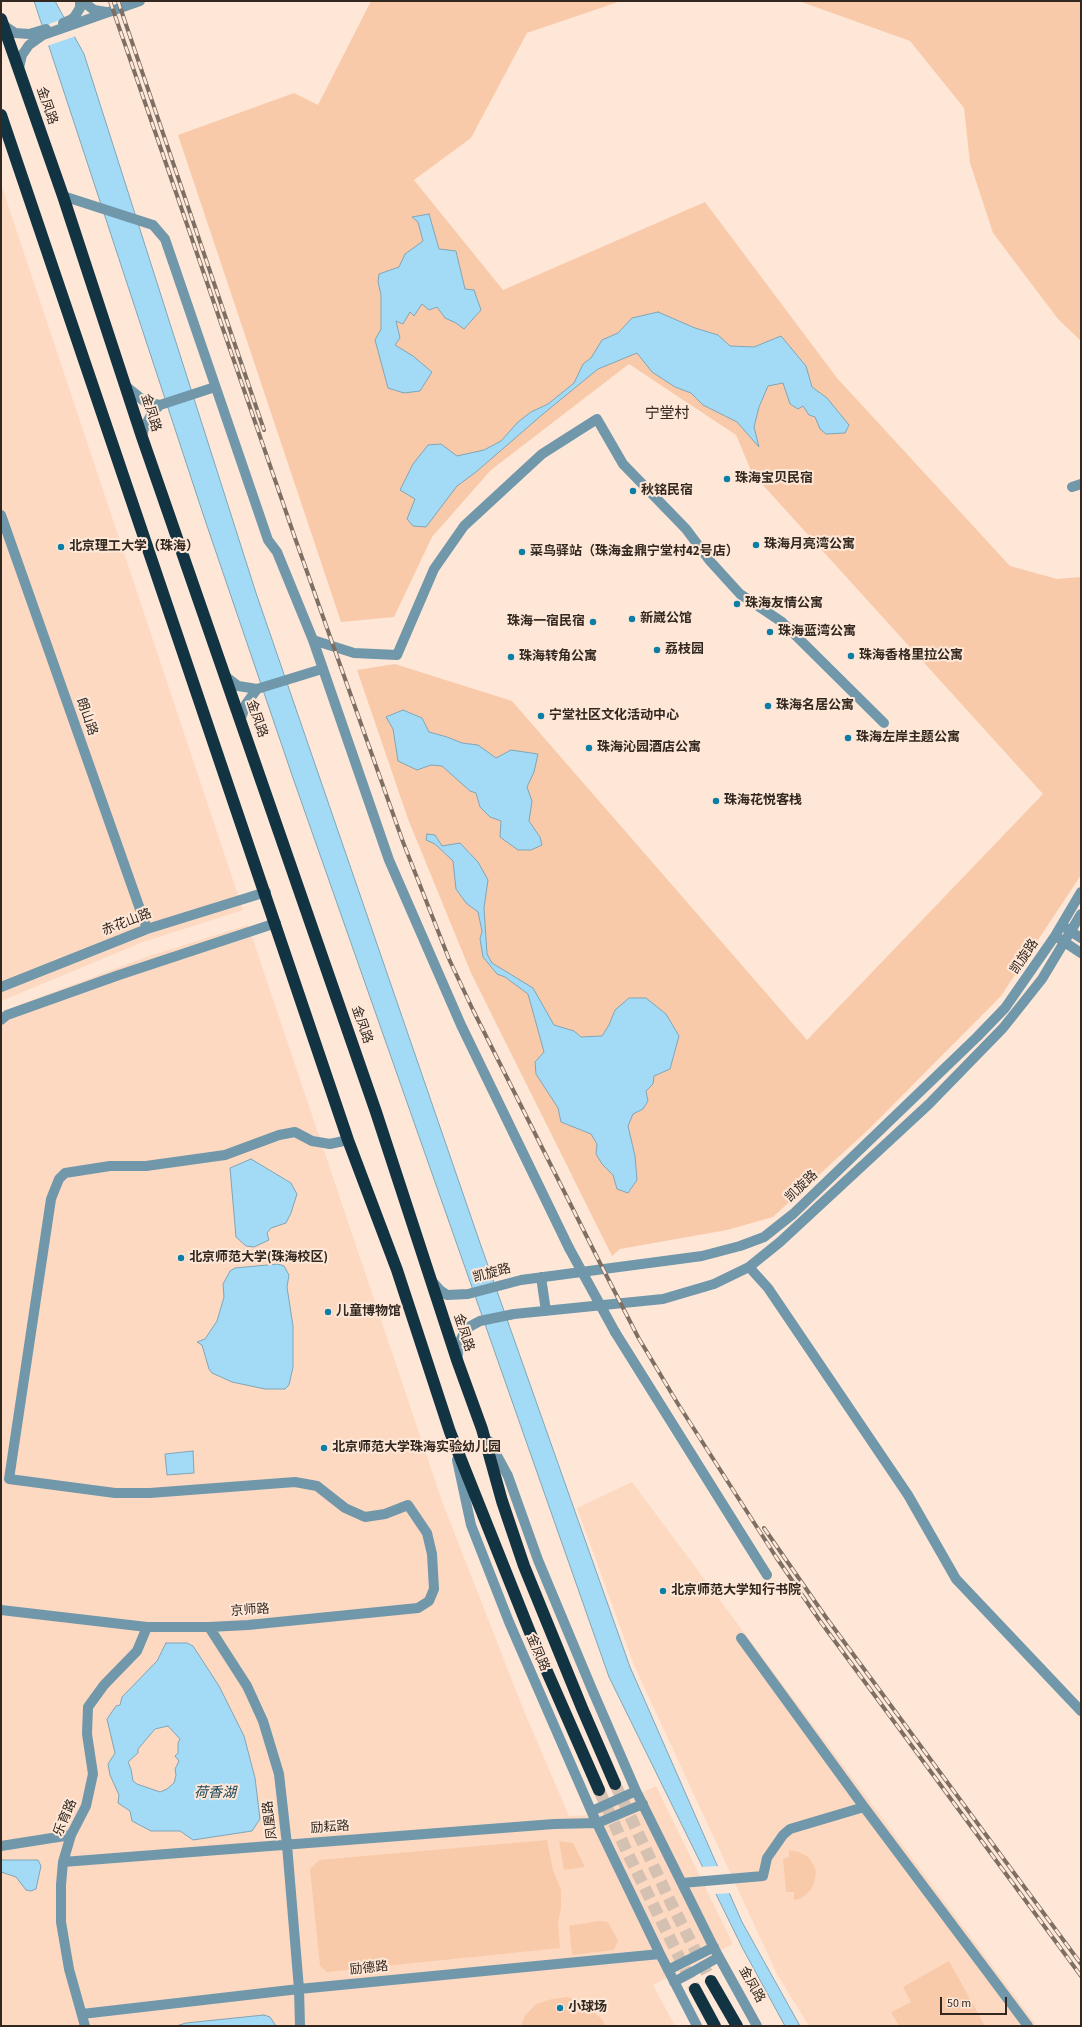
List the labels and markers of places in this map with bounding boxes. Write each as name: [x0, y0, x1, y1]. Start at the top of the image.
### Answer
place label: 珠海宝贝民宿: [735, 471, 813, 487]
marker: 珠海宝贝民宿: [722, 474, 732, 484]
place label: 秋铭民宿: [641, 483, 693, 499]
marker: 秋铭民宿: [628, 486, 638, 496]
place label: 珠海月亮湾公寓: [764, 537, 855, 553]
place label: 北京理工大学（珠海）: [69, 539, 199, 555]
marker: 珠海月亮湾公寓: [751, 540, 761, 550]
marker: 北京理工大学（珠海）: [56, 542, 66, 552]
place label: 菜鸟驿站（珠海金鼎宁堂村42号店）: [530, 544, 739, 560]
marker: 菜鸟驿站（珠海金鼎宁堂村42号店）: [517, 547, 527, 557]
place label: 珠海友情公寓: [745, 596, 823, 612]
marker: 珠海友情公寓: [732, 599, 742, 609]
place label: 新崴公馆: [640, 611, 692, 627]
place label: 珠海一宿民宿: [507, 614, 585, 630]
marker: 新崴公馆: [627, 614, 637, 624]
marker: 珠海一宿民宿: [588, 617, 598, 627]
place label: 珠海蓝湾公寓: [778, 624, 856, 640]
marker: 珠海蓝湾公寓: [765, 627, 775, 637]
place label: 荔枝园: [665, 642, 704, 658]
marker: 荔枝园: [652, 645, 662, 655]
place label: 珠海香格里拉公寓: [859, 648, 963, 664]
place label: 珠海转角公寓: [519, 649, 597, 665]
marker: 珠海香格里拉公寓: [846, 651, 856, 661]
marker: 珠海转角公寓: [506, 652, 516, 662]
place label: 珠海名居公寓: [776, 698, 854, 714]
marker: 珠海名居公寓: [763, 701, 773, 711]
place label: 宁堂社区文化活动中心: [549, 708, 679, 724]
marker: 宁堂社区文化活动中心: [536, 711, 546, 721]
place label: 珠海左岸主题公寓: [856, 730, 960, 746]
marker: 珠海左岸主题公寓: [843, 733, 853, 743]
place label: 珠海沁园酒店公寓: [597, 740, 701, 756]
marker: 珠海沁园酒店公寓: [584, 743, 594, 753]
place label: 珠海花悦客栈: [724, 793, 802, 809]
marker: 珠海花悦客栈: [711, 796, 721, 806]
place label: 北京师范大学(珠海校区): [189, 1250, 328, 1266]
marker: 北京师范大学(珠海校区): [176, 1253, 186, 1263]
place label: 儿童博物馆: [336, 1304, 401, 1320]
marker: 儿童博物馆: [323, 1307, 333, 1317]
place label: 北京师范大学珠海实验幼儿园: [332, 1440, 501, 1456]
marker: 北京师范大学珠海实验幼儿园: [319, 1443, 329, 1453]
place label: 北京师范大学知行书院: [671, 1583, 801, 1599]
marker: 北京师范大学知行书院: [658, 1586, 668, 1596]
place label: 小球场: [568, 2000, 607, 2016]
marker: 小球场: [555, 2003, 565, 2013]

